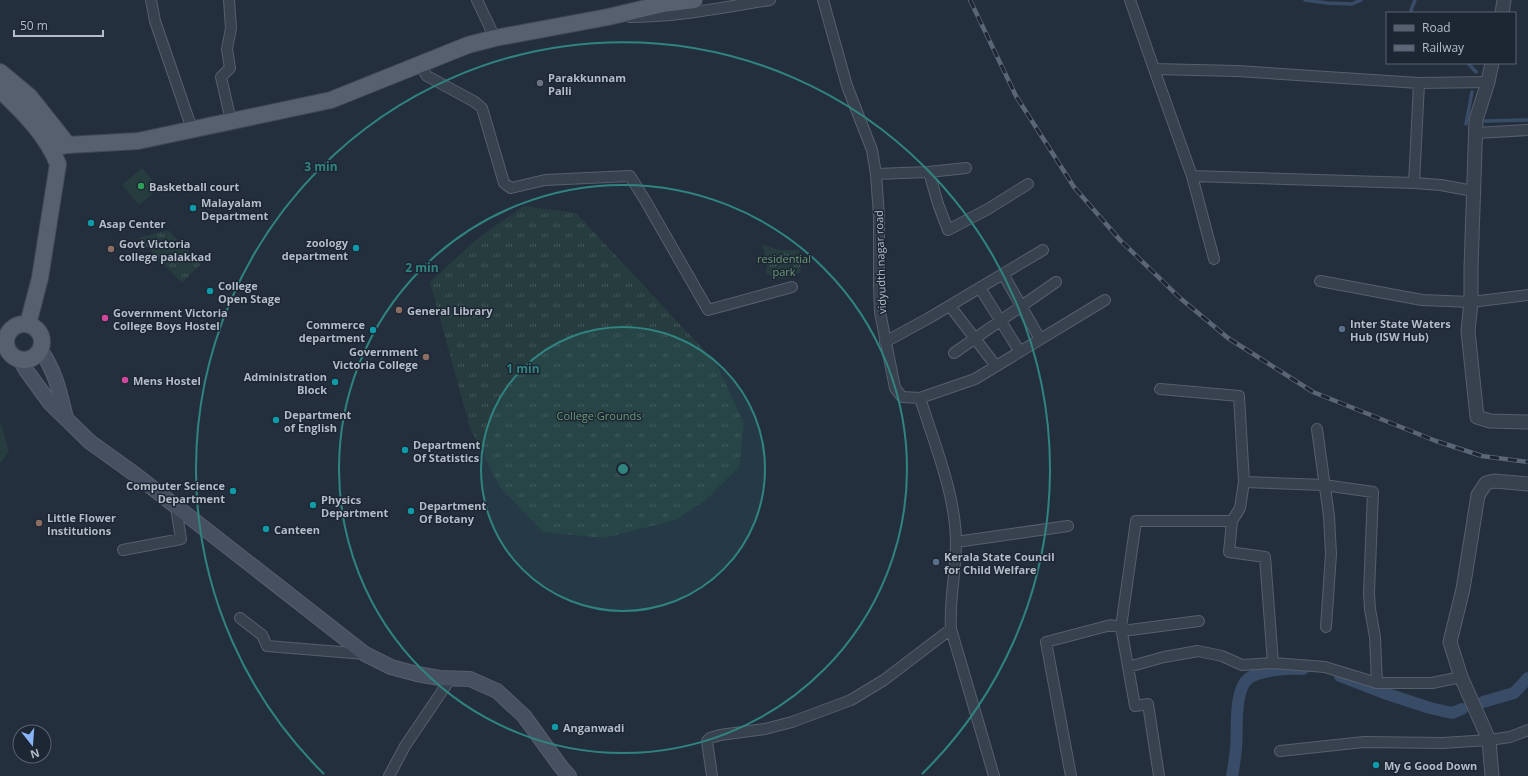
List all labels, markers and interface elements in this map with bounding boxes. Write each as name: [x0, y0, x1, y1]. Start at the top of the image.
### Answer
scale bar: [14, 12, 103, 38]
legend: [1386, 12, 1516, 64]
text: 50 m: [20, 17, 48, 34]
text: Road: [1422, 19, 1451, 36]
text: Railway: [1422, 39, 1465, 56]
place label: Parakkunnam Palli: [548, 70, 626, 98]
marker: Parakkunnam Palli: [535, 78, 545, 88]
text: 3 min: [304, 158, 338, 175]
place label: Basketball court: [149, 179, 239, 194]
marker: Basketball court: [136, 181, 146, 191]
place label: Malayalam Department: [201, 195, 269, 223]
marker: Malayalam Department: [188, 203, 198, 213]
street label: vidyudth nagar road: [871, 210, 889, 314]
place label: Asap Center: [99, 216, 166, 231]
marker: Asap Center: [86, 218, 96, 228]
place label: zoology department: [282, 235, 349, 263]
place label: Govt Victoria college palakkad: [119, 236, 211, 264]
marker: zoology department: [351, 243, 361, 253]
marker: Govt Victoria college palakkad: [106, 244, 116, 254]
park label: residential park: [757, 251, 811, 279]
text: 2 min: [405, 259, 439, 276]
place label: College Open Stage: [218, 278, 281, 306]
marker: College Open Stage: [205, 286, 215, 296]
place label: General Library: [407, 303, 493, 318]
place label: Government Victoria College Boys Hostel: [113, 305, 228, 333]
marker: General Library: [394, 305, 404, 315]
marker: Government Victoria College Boys Hostel: [100, 313, 110, 323]
place label: Inter State Waters Hub (ISW Hub): [1350, 316, 1451, 344]
place label: Commerce department: [299, 317, 365, 345]
marker: Inter State Waters Hub (ISW Hub): [1337, 324, 1347, 334]
marker: Commerce department: [368, 325, 378, 335]
place label: Government Victoria College: [333, 344, 418, 372]
marker: Government Victoria College: [421, 352, 431, 362]
text: 1 min: [506, 360, 540, 377]
place label: Administration Block: [244, 369, 327, 397]
place label: Mens Hostel: [133, 373, 201, 388]
marker: Mens Hostel: [120, 375, 130, 385]
marker: Administration Block: [330, 377, 340, 387]
place label: Department of English: [284, 407, 352, 435]
park label: College Grounds: [557, 408, 641, 423]
marker: Department of English: [271, 415, 281, 425]
place label: Department Of Statistics: [413, 437, 481, 465]
marker: Department Of Statistics: [400, 445, 410, 455]
centre of rings: [616, 462, 630, 476]
place label: Computer Science Department: [126, 478, 225, 506]
marker: Computer Science Department: [228, 486, 238, 496]
place label: Physics Department: [321, 492, 389, 520]
place label: Department Of Botany: [419, 498, 487, 526]
marker: Physics Department: [308, 500, 318, 510]
marker: Department Of Botany: [406, 506, 416, 516]
place label: Little Flower Institutions: [47, 510, 116, 538]
marker: Little Flower Institutions: [34, 518, 44, 528]
place label: Canteen: [274, 522, 320, 537]
marker: Canteen: [261, 524, 271, 534]
place label: Kerala State Council for Child Welfare: [944, 549, 1055, 577]
marker: Kerala State Council for Child Welfare: [931, 557, 941, 567]
place label: Anganwadi: [563, 720, 624, 735]
marker: Anganwadi: [550, 722, 560, 732]
north arrow: [12, 724, 52, 764]
text: N: [29, 746, 42, 763]
place label: My G Good Down: [1384, 758, 1477, 773]
marker: My G Good Down: [1371, 760, 1381, 770]

